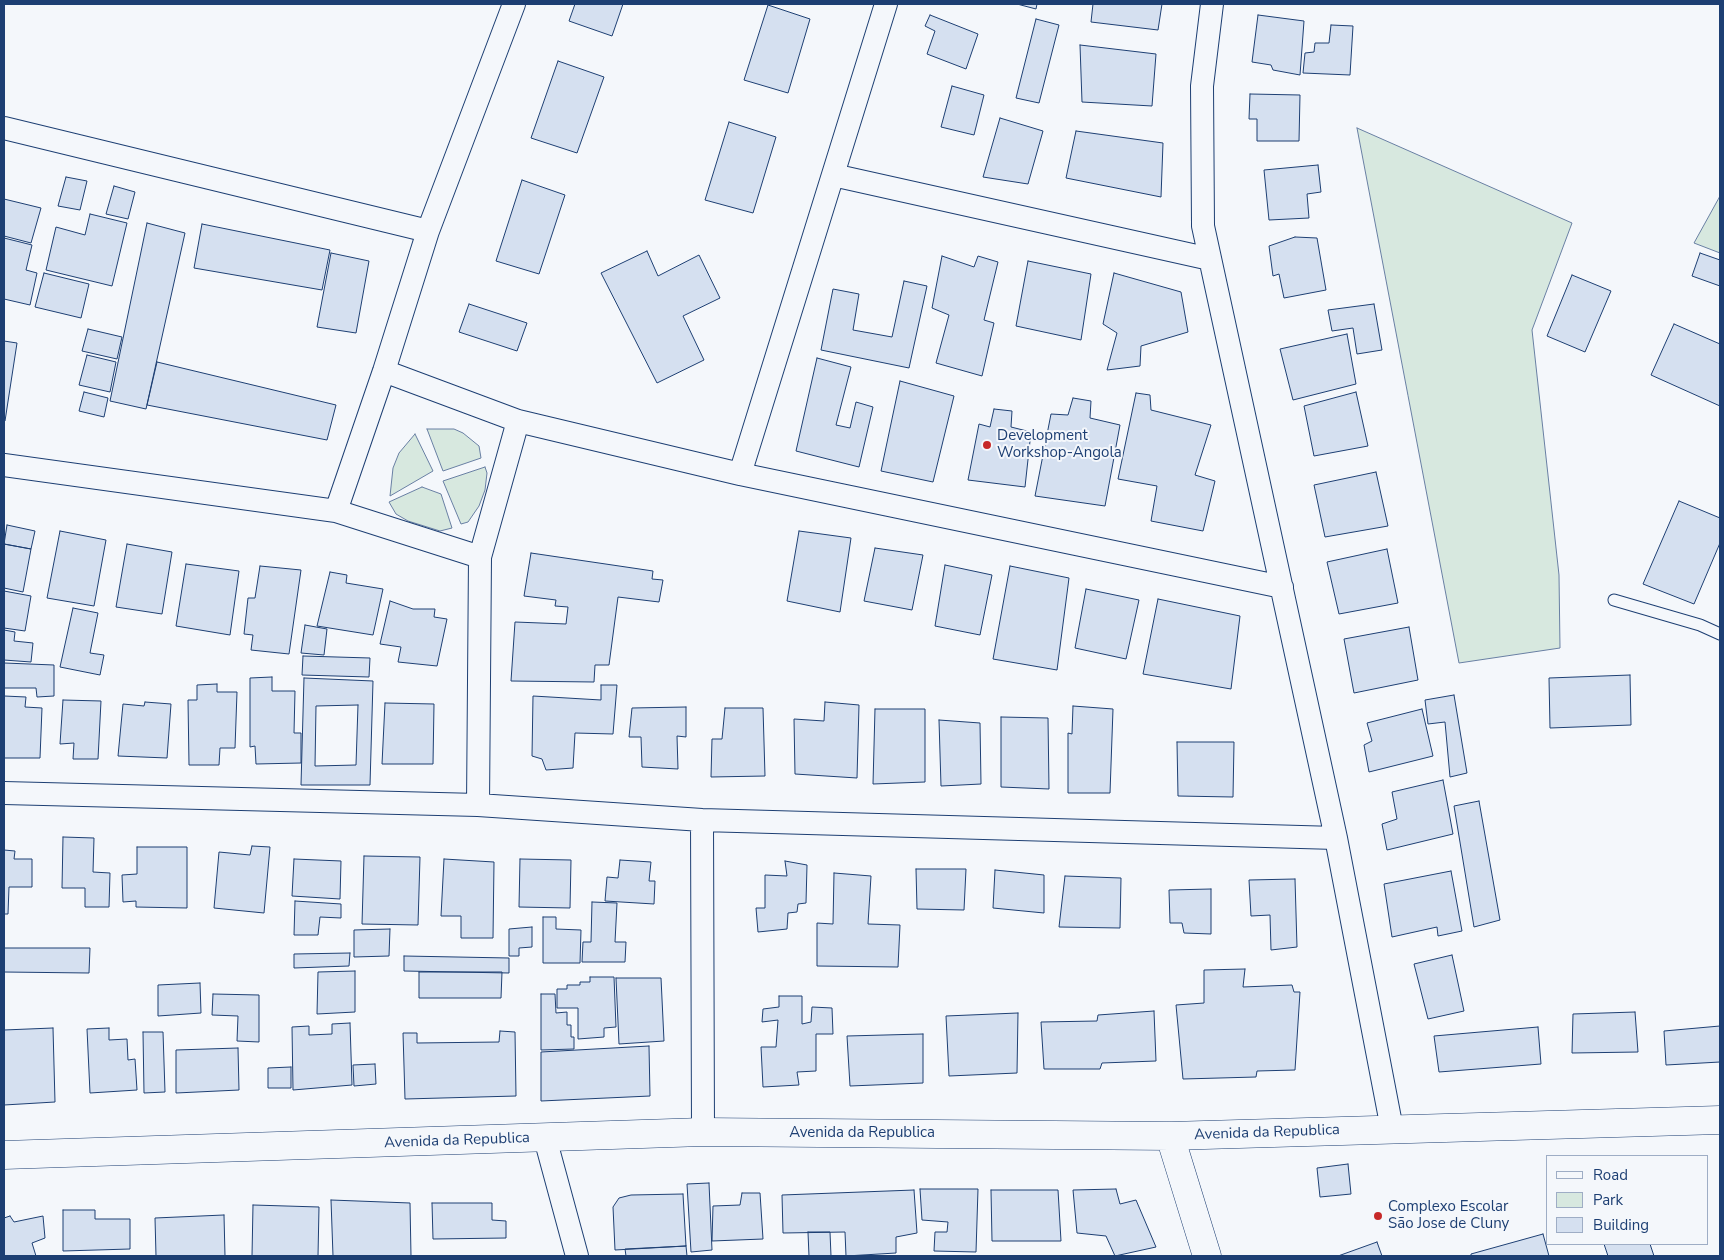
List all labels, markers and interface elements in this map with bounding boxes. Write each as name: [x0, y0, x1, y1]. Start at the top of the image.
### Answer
place label: Development Workshop-Angola: [997, 427, 1122, 462]
marker: Development Workshop-Angola: [981, 439, 993, 451]
street label: Avenida da Republica: [1194, 1121, 1340, 1145]
street label: Avenida da Republica: [789, 1124, 935, 1142]
street label: Avenida da Republica: [384, 1129, 530, 1153]
legend: [1546, 1155, 1709, 1245]
text: Road: [1593, 1165, 1628, 1185]
text: Park: [1593, 1190, 1623, 1210]
place label: Complexo Escolar São Jose de Cluny: [1388, 1198, 1509, 1233]
marker: Complexo Escolar São Jose de Cluny: [1372, 1210, 1384, 1222]
text: Building: [1593, 1215, 1649, 1235]

